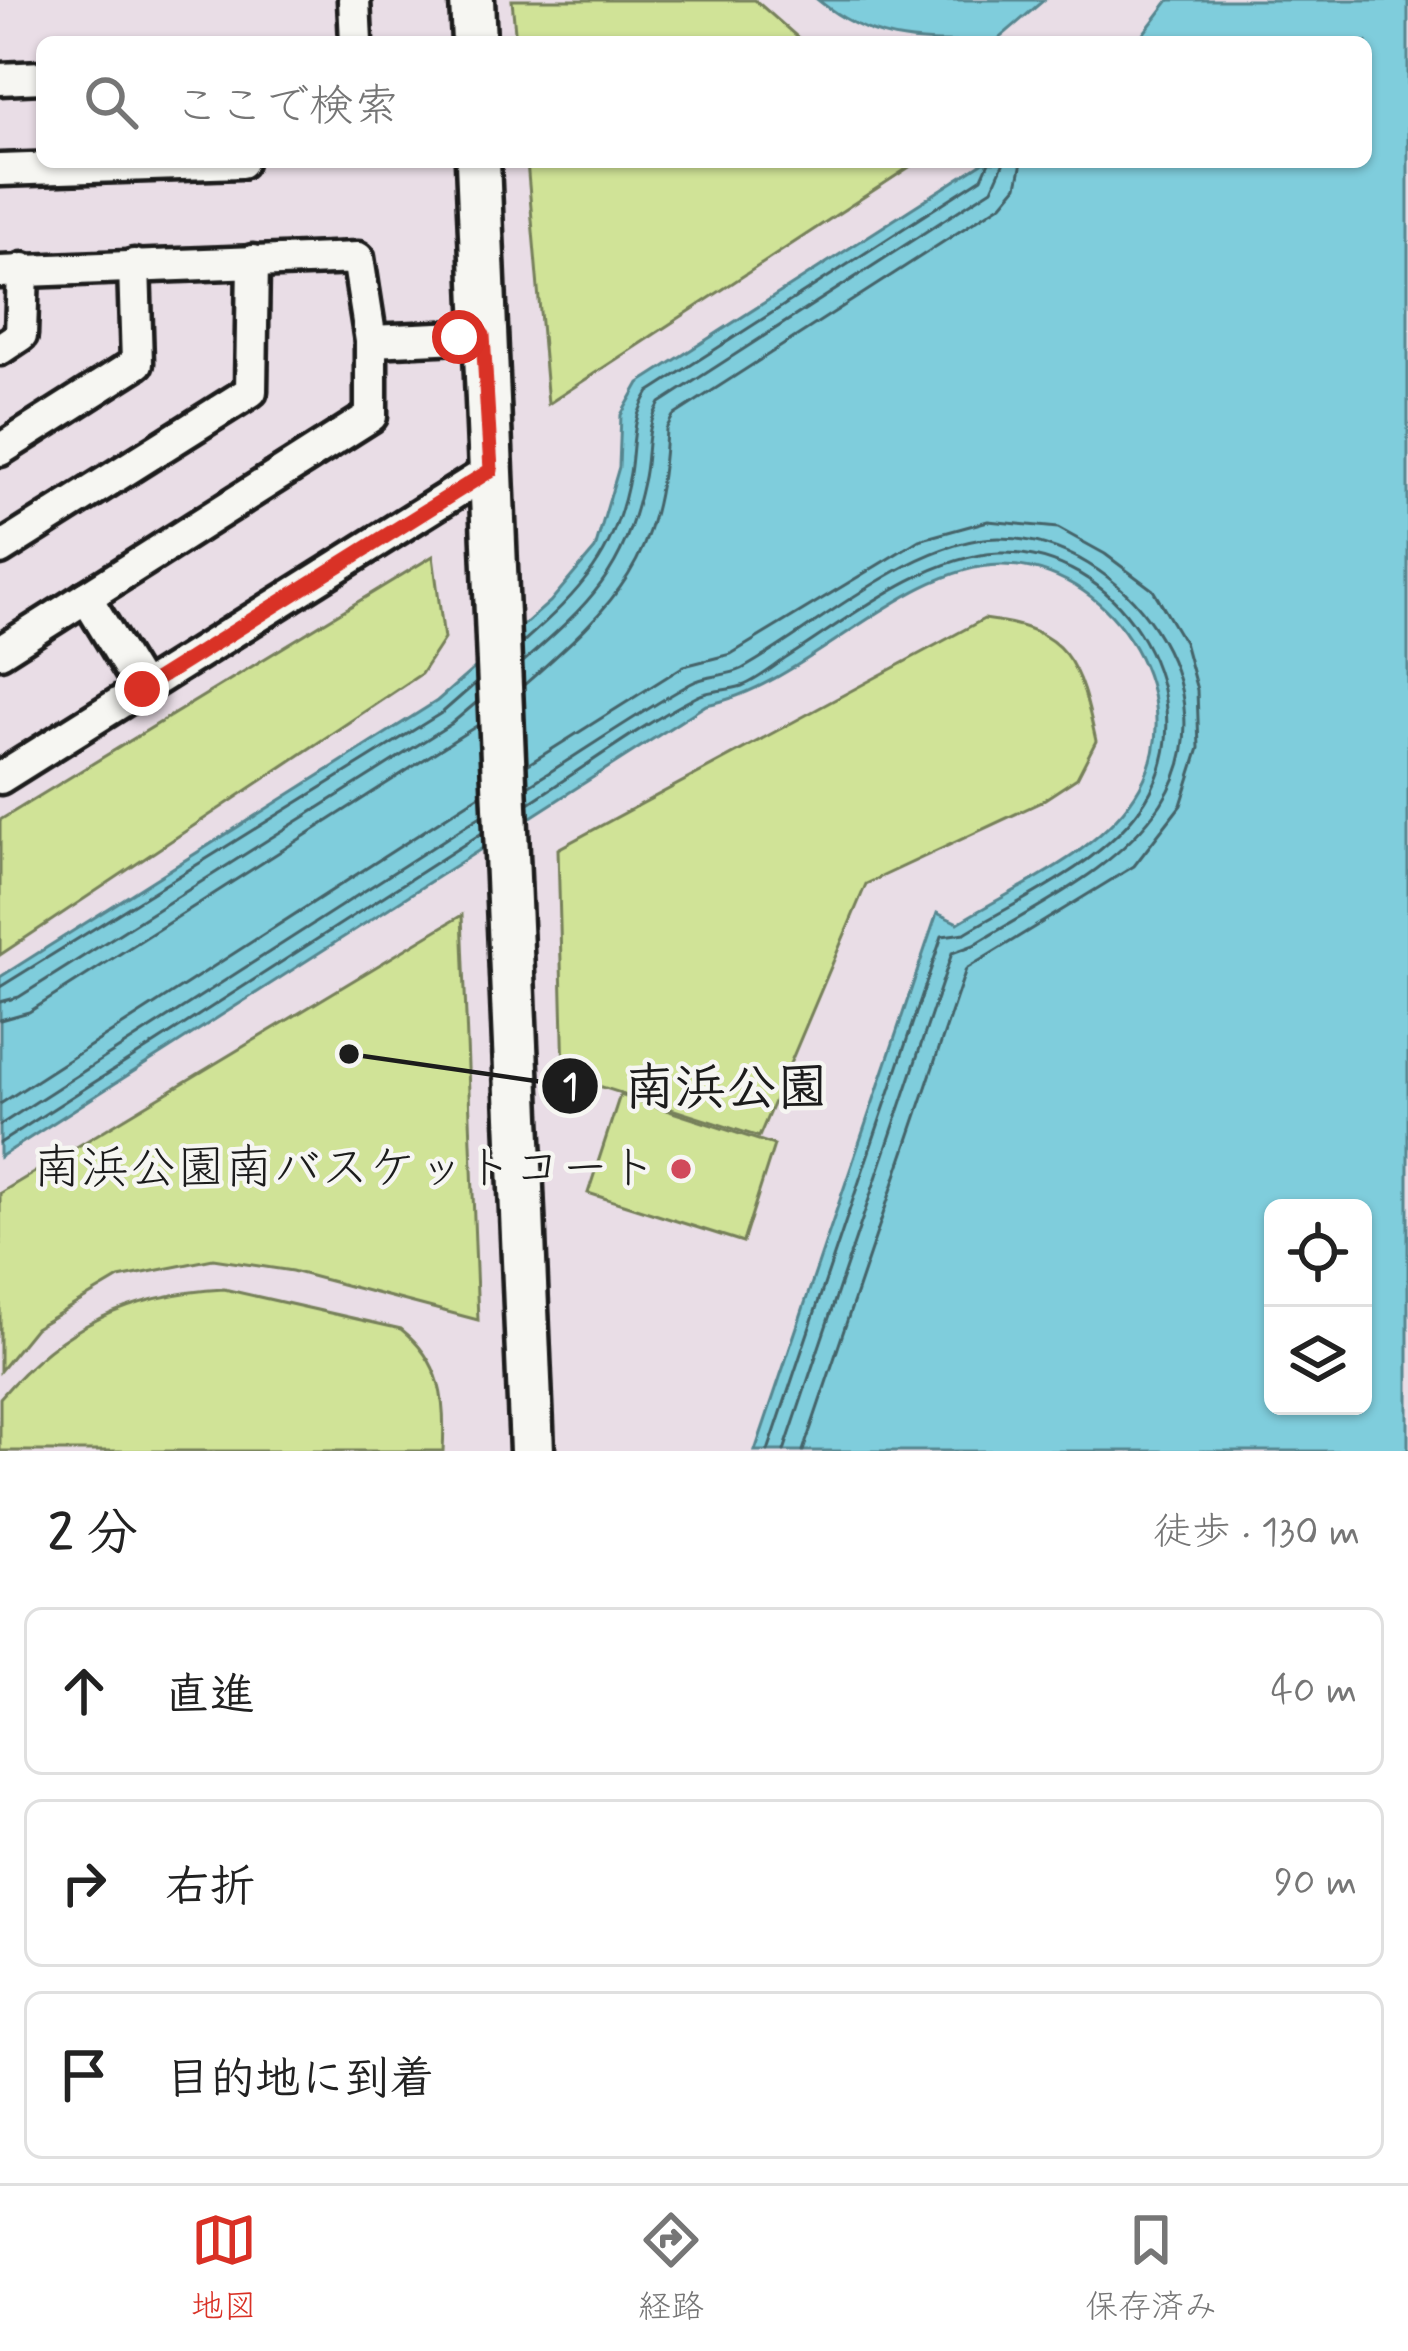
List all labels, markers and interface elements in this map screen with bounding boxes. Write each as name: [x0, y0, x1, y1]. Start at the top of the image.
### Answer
search box: [36, 36, 1372, 168]
icon: search: [78, 69, 144, 135]
text: ここで検索: [174, 78, 399, 137]
route start: [432, 310, 486, 364]
route end: [115, 662, 169, 716]
callout: 南浜公園: [540, 1042, 852, 1129]
text: 南浜公園: [624, 1057, 828, 1123]
text: 1: [562, 1065, 578, 1112]
place label: 南浜公園南バスケットコート: [33, 1138, 657, 1201]
marker: 南浜公園南バスケットコート: [668, 1156, 694, 1182]
map controls: [1264, 1199, 1372, 1415]
button: locate: [1264, 1199, 1372, 1307]
button: layers: [1264, 1307, 1372, 1415]
text: 2 分: [48, 1502, 138, 1568]
text: 徒歩 · 130 m: [1153, 1508, 1360, 1559]
icon: ahead: [51, 1658, 117, 1724]
text: 40 m: [1270, 1666, 1357, 1717]
text: 直進: [165, 1667, 255, 1726]
icon: right: [51, 1850, 117, 1916]
text: 90 m: [1274, 1858, 1357, 1909]
text: 右折: [165, 1859, 255, 1918]
icon: arrive: [51, 2042, 117, 2108]
text: 目的地に到着: [165, 2051, 435, 2110]
tab: 地図: [191, 2207, 257, 2330]
tab: 経路: [638, 2207, 704, 2330]
tab: 保存済み: [1085, 2207, 1217, 2330]

